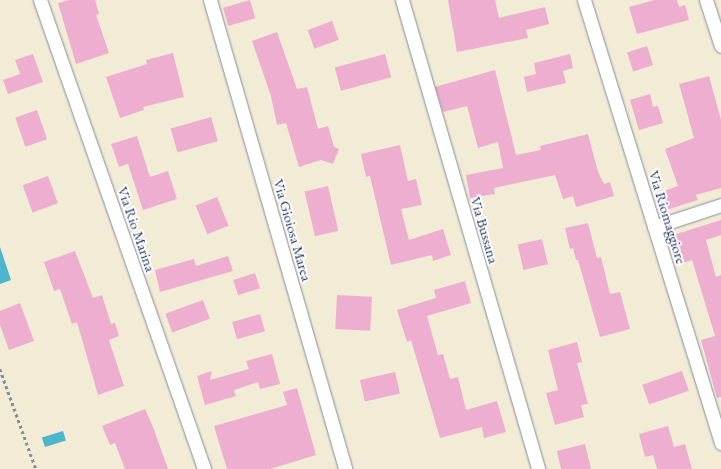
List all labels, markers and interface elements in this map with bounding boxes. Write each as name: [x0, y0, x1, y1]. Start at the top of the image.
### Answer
street label: Via Riomaggiore: [645, 168, 691, 266]
street label: Via Gioiosa Marea: [270, 177, 316, 283]
street label: Via Rio Marina: [114, 184, 160, 274]
street label: Via Bussana: [467, 194, 503, 266]

